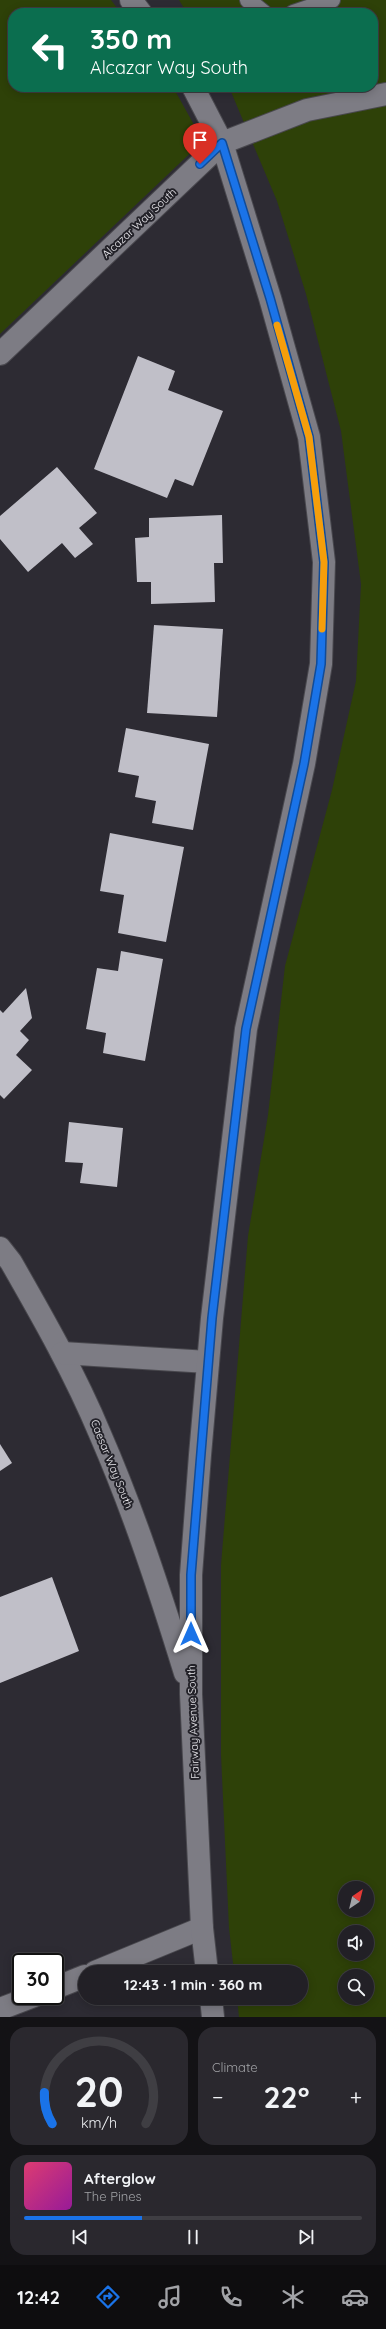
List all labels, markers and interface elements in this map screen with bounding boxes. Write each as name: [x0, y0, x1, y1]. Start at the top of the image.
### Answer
text: 350 m: [90, 21, 172, 56]
icon: left: [24, 24, 76, 76]
text: Alcazar Way South: [90, 56, 248, 79]
pin: [183, 123, 217, 164]
icon: arrive: [189, 129, 211, 151]
street label: Alcazar Way South: [99, 185, 179, 261]
street label: Caesar Way South: [88, 1417, 136, 1511]
position arrow: [170, 1613, 212, 1655]
street label: Fairway Avenue South: [184, 1665, 202, 1779]
north arrow: [338, 1881, 374, 1917]
map controls: [338, 1881, 374, 2005]
button: sound: [338, 1925, 374, 1961]
speed limit sign: 30: [12, 1953, 64, 2005]
button: search: [338, 1969, 374, 2005]
text: 12:43 · 1 min · 360 m: [124, 1975, 262, 1994]
text: Climate: [212, 2059, 258, 2075]
text: 20: [74, 2065, 124, 2117]
text: 22°: [264, 2078, 309, 2116]
text: −: [212, 2083, 223, 2111]
text: +: [350, 2083, 362, 2111]
text: km/h: [81, 2114, 117, 2132]
text: Afterglow: [84, 2169, 156, 2188]
text: The Pines: [84, 2188, 142, 2204]
icon: previous: [69, 2226, 91, 2248]
icon: pause: [182, 2226, 204, 2248]
icon: next: [295, 2226, 317, 2248]
icon: directions: [94, 2283, 122, 2311]
icon: music: [156, 2283, 184, 2311]
icon: phone: [217, 2283, 245, 2311]
icon: climate: [279, 2283, 307, 2311]
icon: car: [341, 2283, 369, 2311]
text: 12:42: [17, 2286, 60, 2309]

